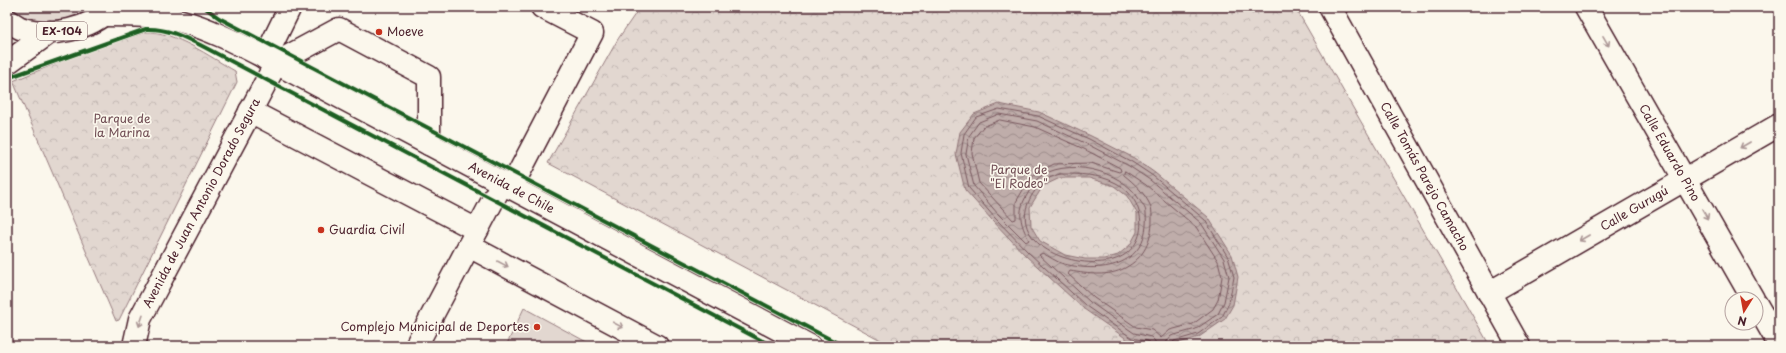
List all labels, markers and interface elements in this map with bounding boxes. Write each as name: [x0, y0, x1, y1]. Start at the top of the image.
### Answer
road number: EX-104: [37, 22, 87, 40]
place label: Moeve: [387, 22, 424, 40]
marker: Moeve: [374, 27, 384, 37]
one-way arrow: [1602, 35, 1610, 47]
street label: Avenida de Juan Antonio Dorado Segura: [138, 94, 264, 311]
street label: Calle Tomás Parejo Camacho: [1377, 98, 1474, 254]
street label: Calle Eduardo Pino: [1635, 100, 1705, 205]
park label: Parque de la Marina: [94, 109, 151, 141]
one-way arrow: [1739, 141, 1751, 149]
street label: Avenida de Chile: [466, 157, 559, 217]
park label: Parque de "El Rodeo": [990, 160, 1048, 192]
street label: Calle Gurugú: [1596, 181, 1671, 235]
one-way arrow: [1702, 208, 1710, 220]
place label: Guardia Civil: [329, 220, 405, 238]
marker: Guardia Civil: [316, 225, 326, 235]
one-way arrow: [1578, 235, 1590, 243]
one-way arrow: [497, 261, 509, 268]
north arrow: [1724, 291, 1764, 331]
text: N: [1736, 312, 1748, 330]
one-way arrow: [136, 314, 144, 326]
place label: Complejo Municipal de Deportes: [340, 317, 529, 335]
marker: Complejo Municipal de Deportes: [532, 322, 542, 332]
one-way arrow: [612, 322, 624, 329]

